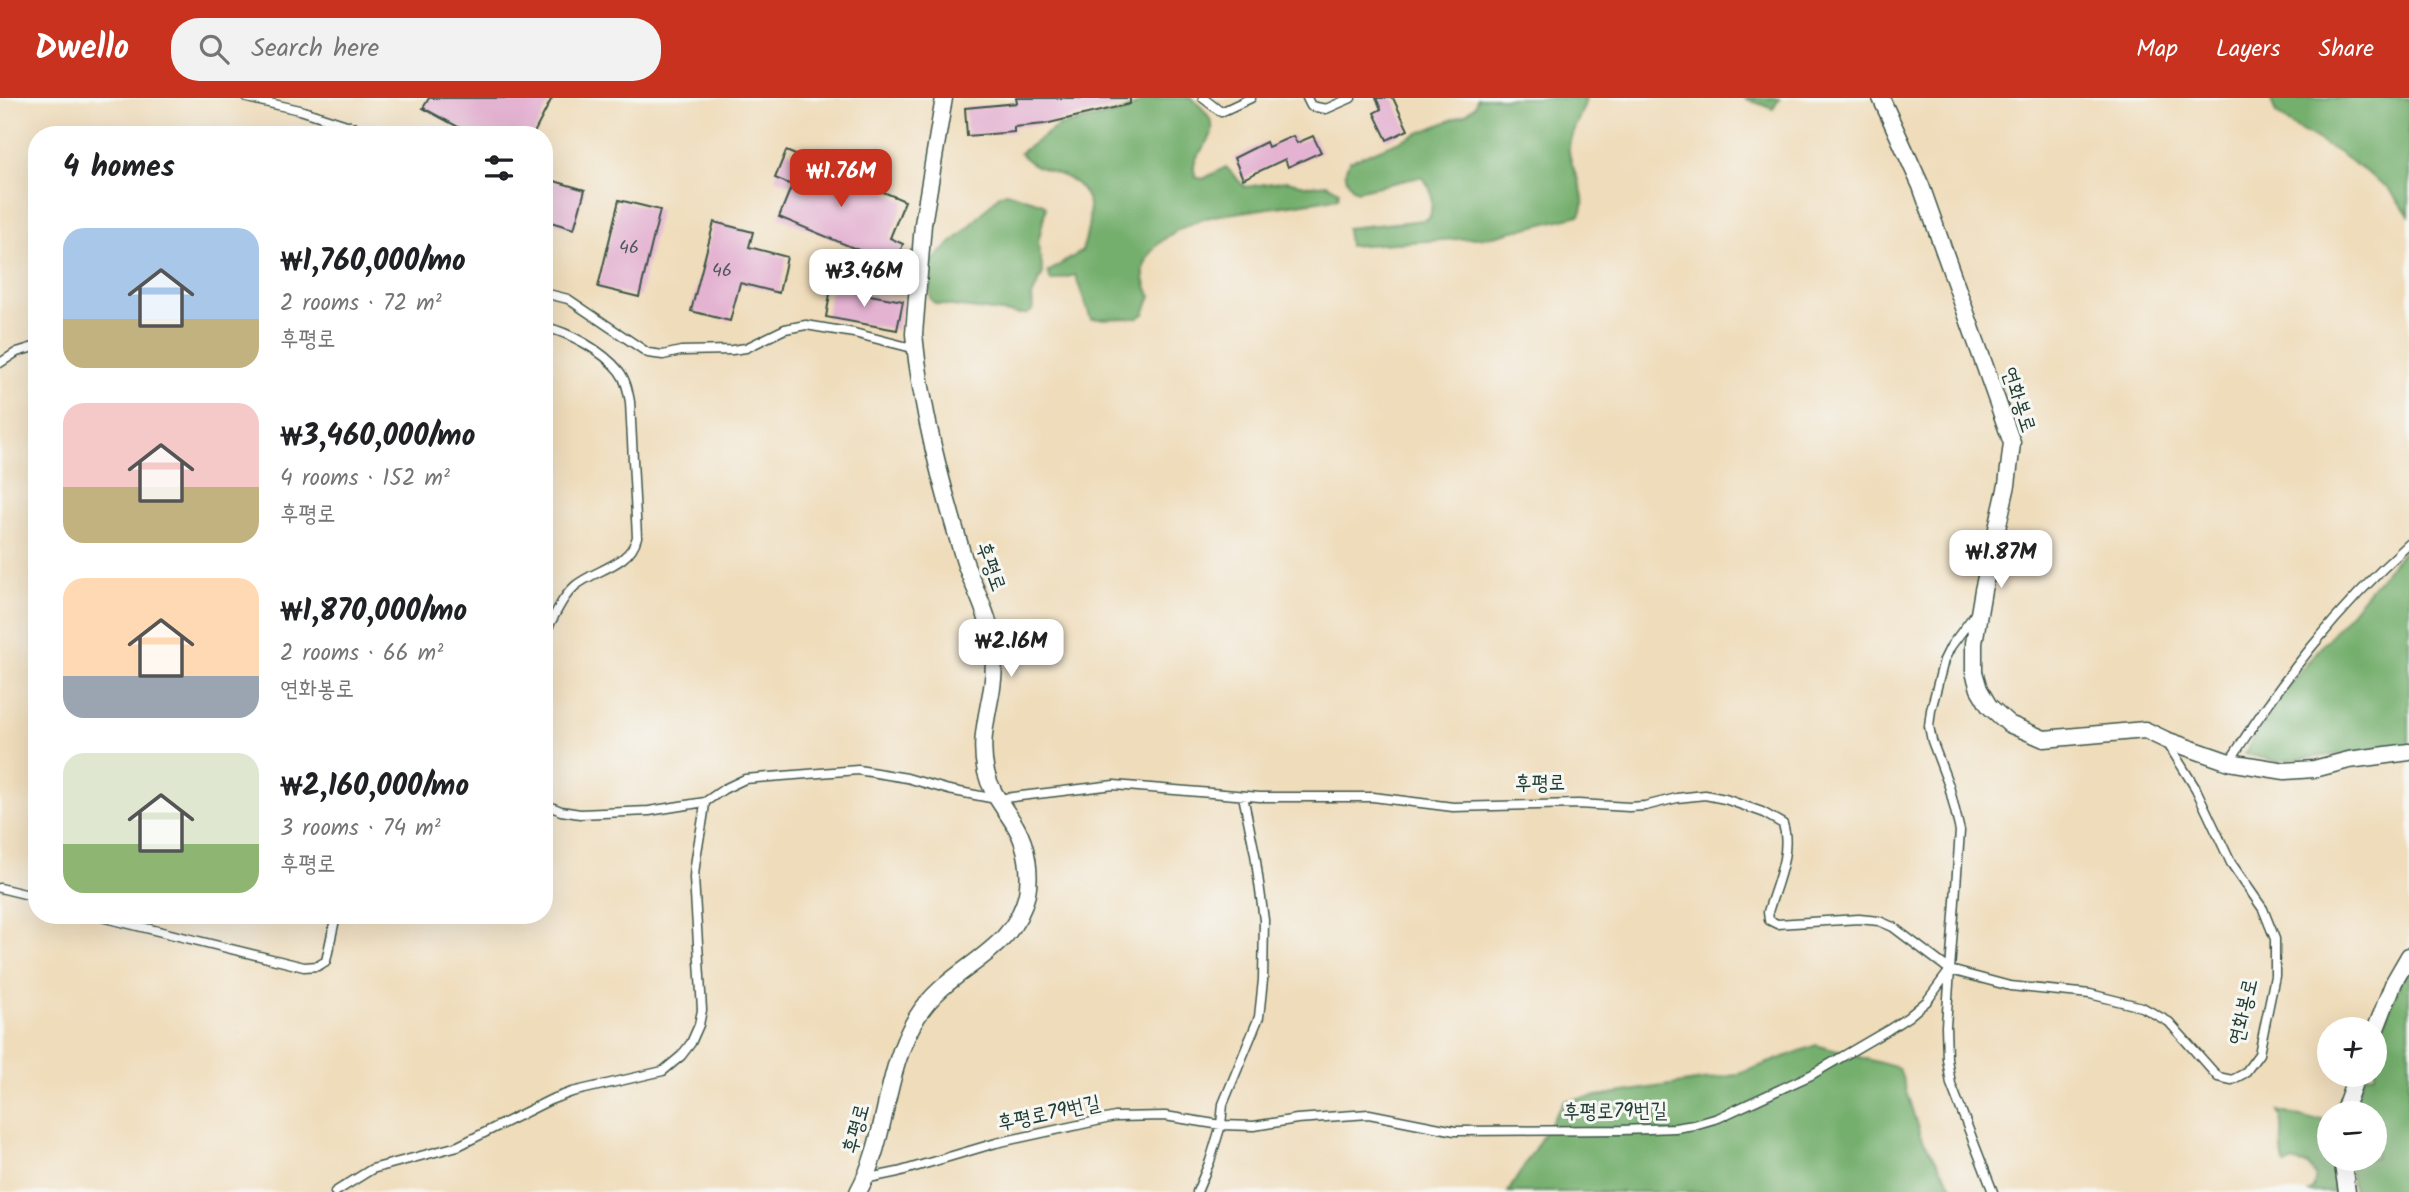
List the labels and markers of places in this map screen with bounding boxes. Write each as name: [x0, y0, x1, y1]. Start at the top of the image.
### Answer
pin: ₩1.76M: [784, 150, 898, 209]
pin: ₩3.46M: [807, 250, 921, 309]
pin: ₩1.87M: [1944, 531, 2058, 590]
pin: ₩2.16M: [954, 620, 1068, 679]

